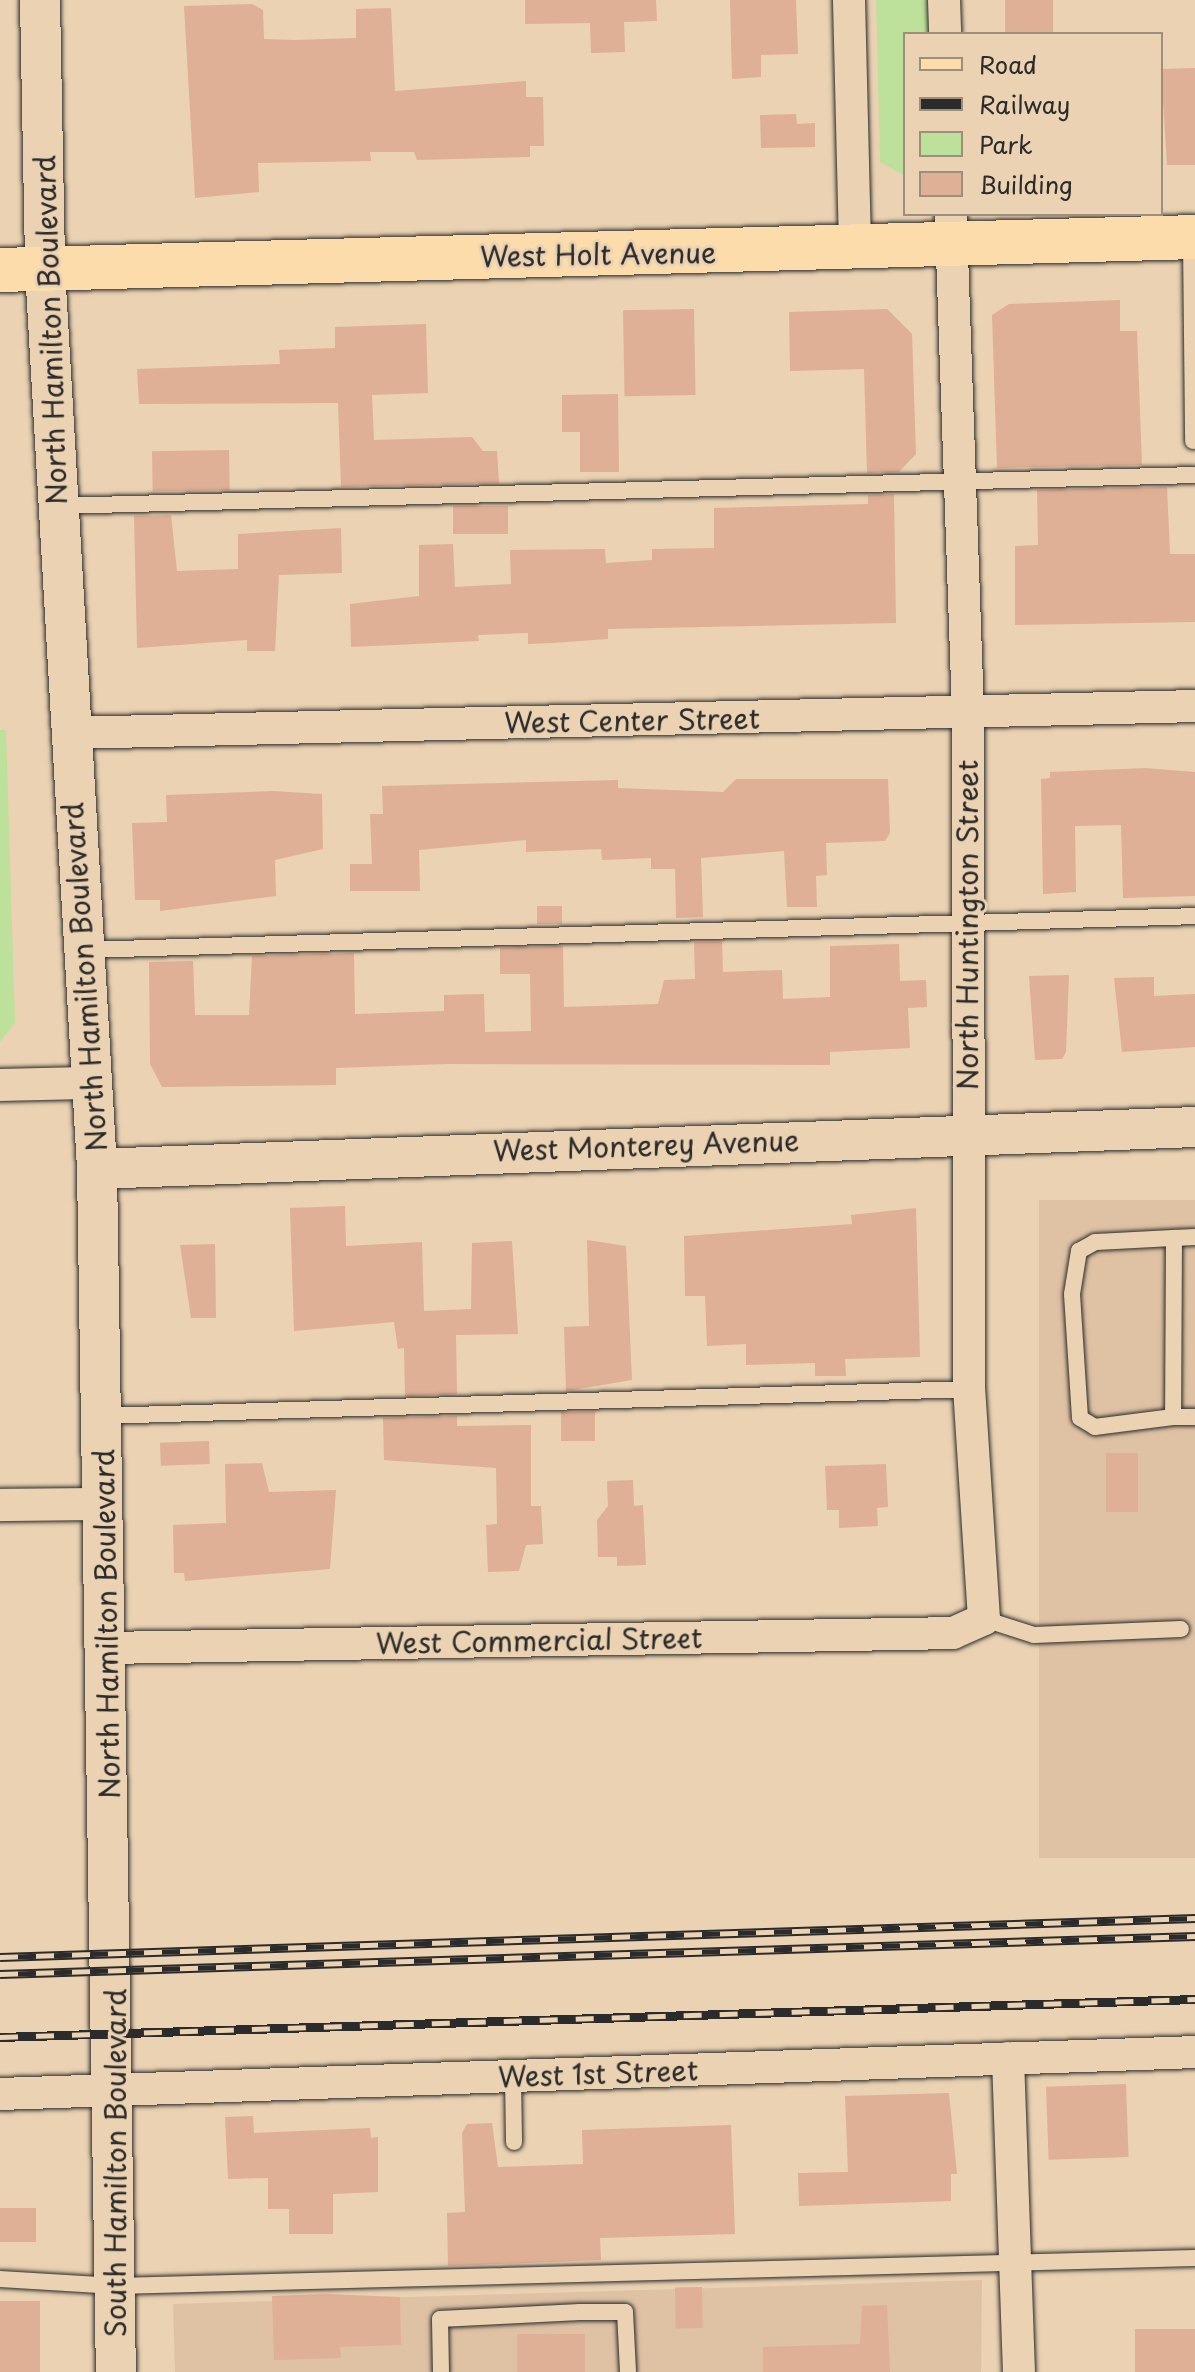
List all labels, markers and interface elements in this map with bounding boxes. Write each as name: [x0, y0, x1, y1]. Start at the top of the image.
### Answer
legend: [903, 32, 1163, 216]
text: Road: [979, 46, 1037, 82]
text: Railway: [979, 86, 1070, 122]
text: Park: [979, 126, 1033, 162]
street label: North Hamilton Boulevard: [27, 153, 73, 507]
text: Building: [979, 166, 1073, 202]
street label: West Holt Avenue: [479, 235, 717, 273]
street label: West Center Street: [502, 701, 762, 739]
street label: North Huntington Street: [950, 759, 984, 1091]
street label: North Hamilton Boulevard: [55, 800, 113, 1154]
street label: West Monterey Avenue: [491, 1123, 801, 1167]
street label: North Hamilton Boulevard: [86, 1447, 126, 1801]
street label: West Commercial Street: [374, 1620, 704, 1660]
street label: South Hamilton Boulevard: [98, 1987, 132, 2339]
street label: West 1st Street: [495, 2053, 701, 2093]

